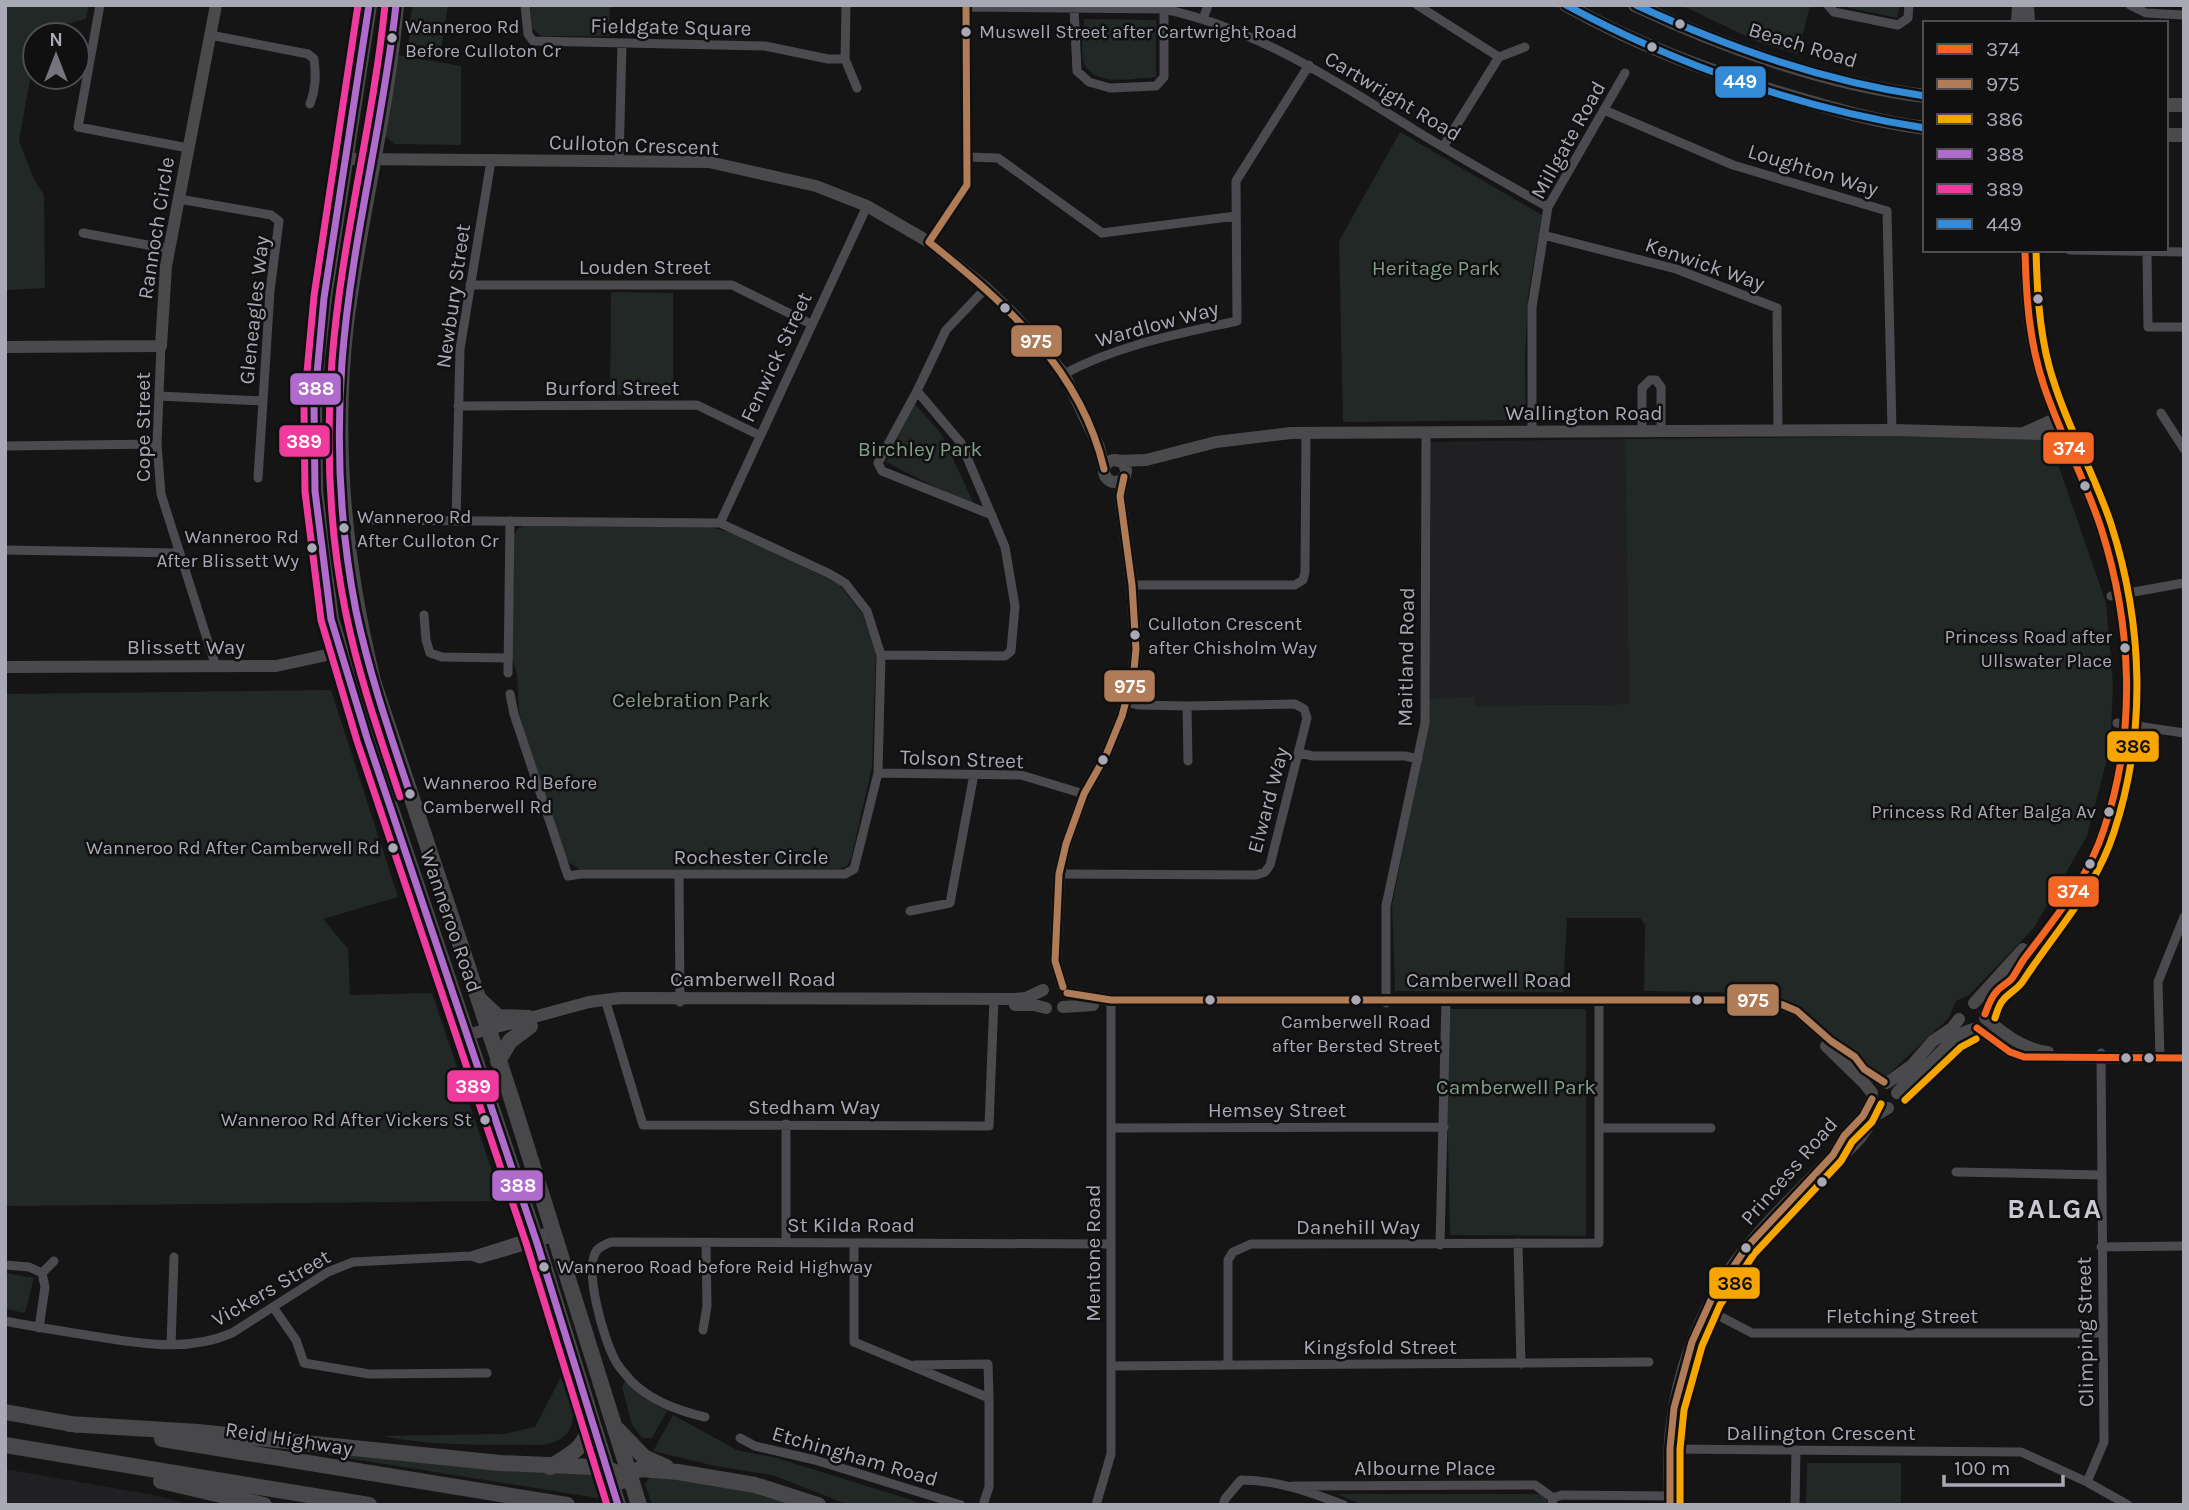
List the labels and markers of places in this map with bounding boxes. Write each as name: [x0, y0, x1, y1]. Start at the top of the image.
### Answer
place label: Wanneroo Rd Before Culloton Cr: [405, 16, 561, 62]
unlabelled marker: [1673, 17, 1687, 31]
place label: Muswell Street after Cartwright Road: [979, 21, 1297, 43]
marker: Muswell Street after Cartwright Road: [959, 25, 973, 39]
marker: Wanneroo Rd Before Culloton Cr: [385, 31, 399, 45]
unlabelled marker: [1645, 40, 1659, 54]
unlabelled marker: [2031, 292, 2045, 306]
unlabelled marker: [998, 301, 1012, 315]
unlabelled marker: [2078, 479, 2092, 493]
place label: Wanneroo Rd After Culloton Cr: [357, 506, 499, 552]
marker: Wanneroo Rd After Culloton Cr: [337, 521, 351, 535]
place label: Wanneroo Rd After Blissett Wy: [156, 526, 299, 572]
marker: Wanneroo Rd After Blissett Wy: [305, 541, 319, 555]
place label: Culloton Crescent after Chisholm Way: [1148, 613, 1317, 659]
place label: Princess Road after Ullswater Place: [1944, 626, 2112, 672]
marker: Culloton Crescent after Chisholm Way: [1128, 628, 1142, 642]
marker: Princess Road after Ullswater Place: [2118, 641, 2132, 655]
unlabelled marker: [1096, 753, 1110, 767]
place label: Wanneroo Rd Before Camberwell Rd: [423, 772, 597, 818]
marker: Wanneroo Rd Before Camberwell Rd: [403, 787, 417, 801]
place label: Princess Rd After Balga Av: [1871, 801, 2096, 823]
marker: Princess Rd After Balga Av: [2102, 805, 2116, 819]
place label: Wanneroo Rd After Camberwell Rd: [86, 837, 380, 859]
marker: Wanneroo Rd After Camberwell Rd: [386, 841, 400, 855]
unlabelled marker: [2083, 857, 2097, 871]
unlabelled marker: [1203, 993, 1217, 1007]
marker: Camberwell Road after Bersted Street: [1349, 993, 1363, 1007]
unlabelled marker: [1690, 993, 1704, 1007]
place label: Camberwell Road after Bersted Street: [1272, 1011, 1440, 1057]
unlabelled marker: [2119, 1051, 2133, 1065]
unlabelled marker: [2142, 1051, 2156, 1065]
place label: Wanneroo Rd After Vickers St: [221, 1109, 472, 1131]
marker: Wanneroo Rd After Vickers St: [478, 1113, 492, 1127]
unlabelled marker: [1815, 1175, 1829, 1189]
unlabelled marker: [1739, 1241, 1753, 1255]
place label: Wanneroo Road before Reid Highway: [557, 1256, 873, 1278]
marker: Wanneroo Road before Reid Highway: [537, 1260, 551, 1274]

